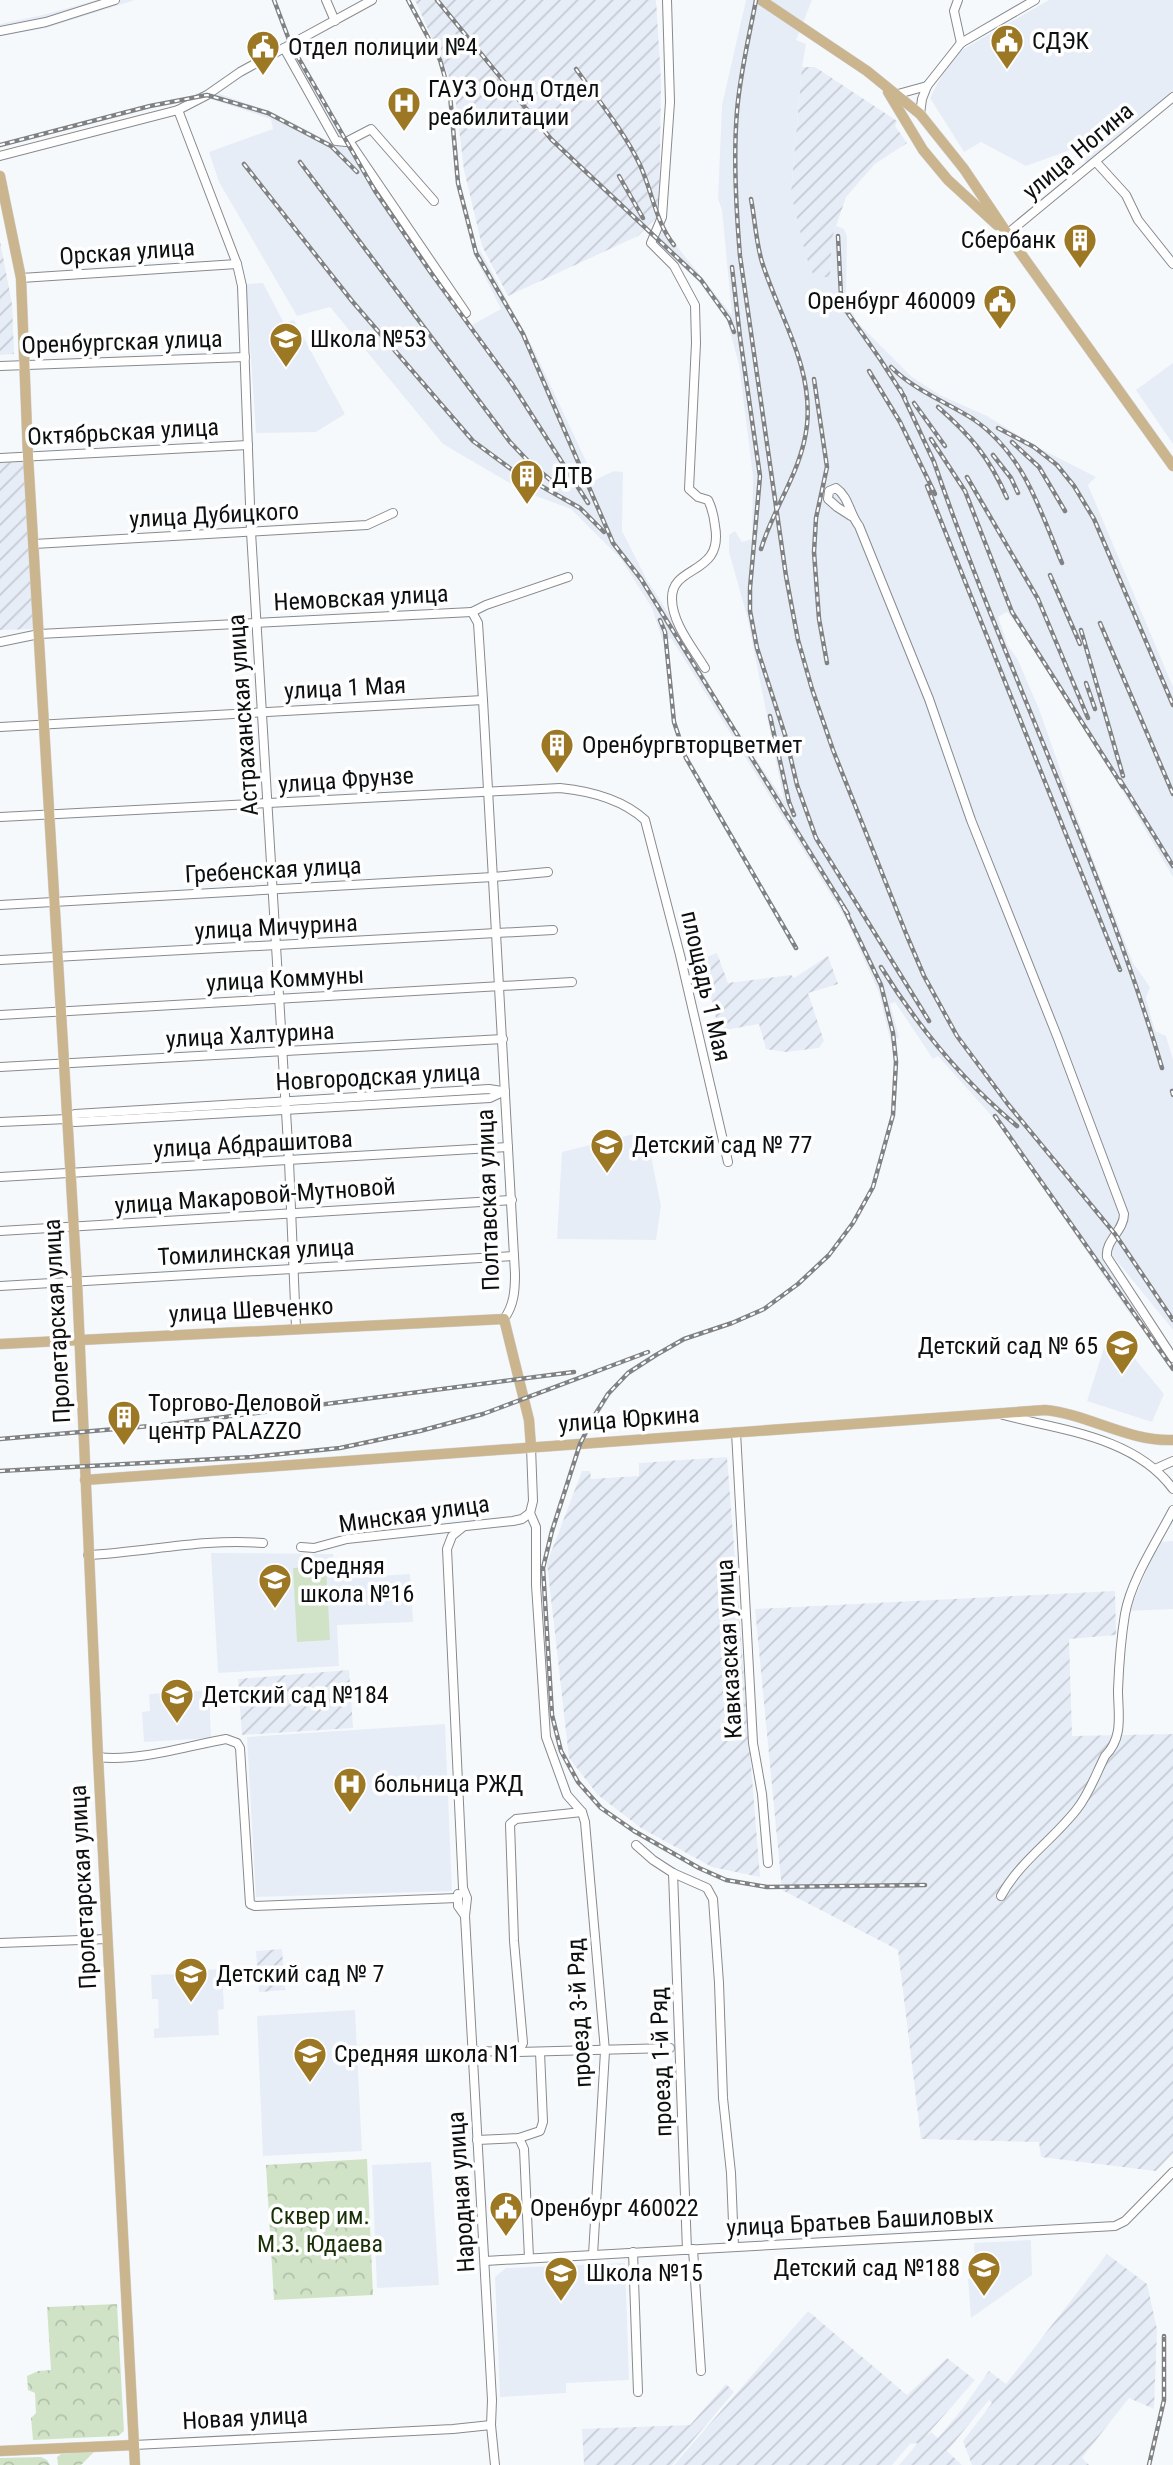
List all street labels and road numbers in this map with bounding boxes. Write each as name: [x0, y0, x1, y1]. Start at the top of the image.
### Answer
street label: улица Ногина: [1017, 97, 1139, 205]
street label: Орская улица: [58, 233, 196, 271]
street label: Оренбургская улица: [21, 324, 223, 360]
street label: Октябрьская улица: [27, 413, 219, 451]
street label: улица Дубицкого: [129, 497, 299, 533]
street label: Немовская улица: [273, 579, 449, 617]
street label: Астраханская улица: [222, 613, 264, 817]
street label: улица 1 Мая: [283, 671, 407, 705]
street label: улица Фрунзе: [277, 761, 415, 799]
street label: Гребенская улица: [184, 851, 362, 889]
street label: площадь 1 Мая: [675, 908, 737, 1064]
street label: улица Мичурина: [194, 909, 358, 945]
street label: улица Коммуны: [205, 961, 365, 997]
street label: улица Халтурина: [165, 1017, 335, 1053]
street label: Новгородская улица: [275, 1058, 481, 1096]
street label: Полтавская улица: [471, 1109, 505, 1291]
street label: улица Абдрашитова: [153, 1125, 353, 1163]
street label: улица Макаровой-Мутновой: [114, 1172, 396, 1220]
street label: Пролетарская улица: [38, 1218, 76, 1424]
street label: Томилинская улица: [157, 1233, 355, 1271]
street label: улица Шевченко: [168, 1292, 334, 1328]
street label: улица Юркина: [558, 1400, 700, 1438]
street label: Минская улица: [337, 1490, 491, 1538]
street label: Кавказская улица: [710, 1558, 748, 1740]
street label: Пролетарская улица: [64, 1784, 102, 1990]
street label: проезд 3-й Ряд: [561, 1937, 597, 2088]
street label: проезд 1-й Ряд: [644, 1987, 678, 2137]
street label: Народная улица: [441, 2111, 481, 2273]
street label: улица Братьев Башиловых: [726, 2200, 994, 2242]
street label: Новая улица: [182, 2401, 308, 2435]

